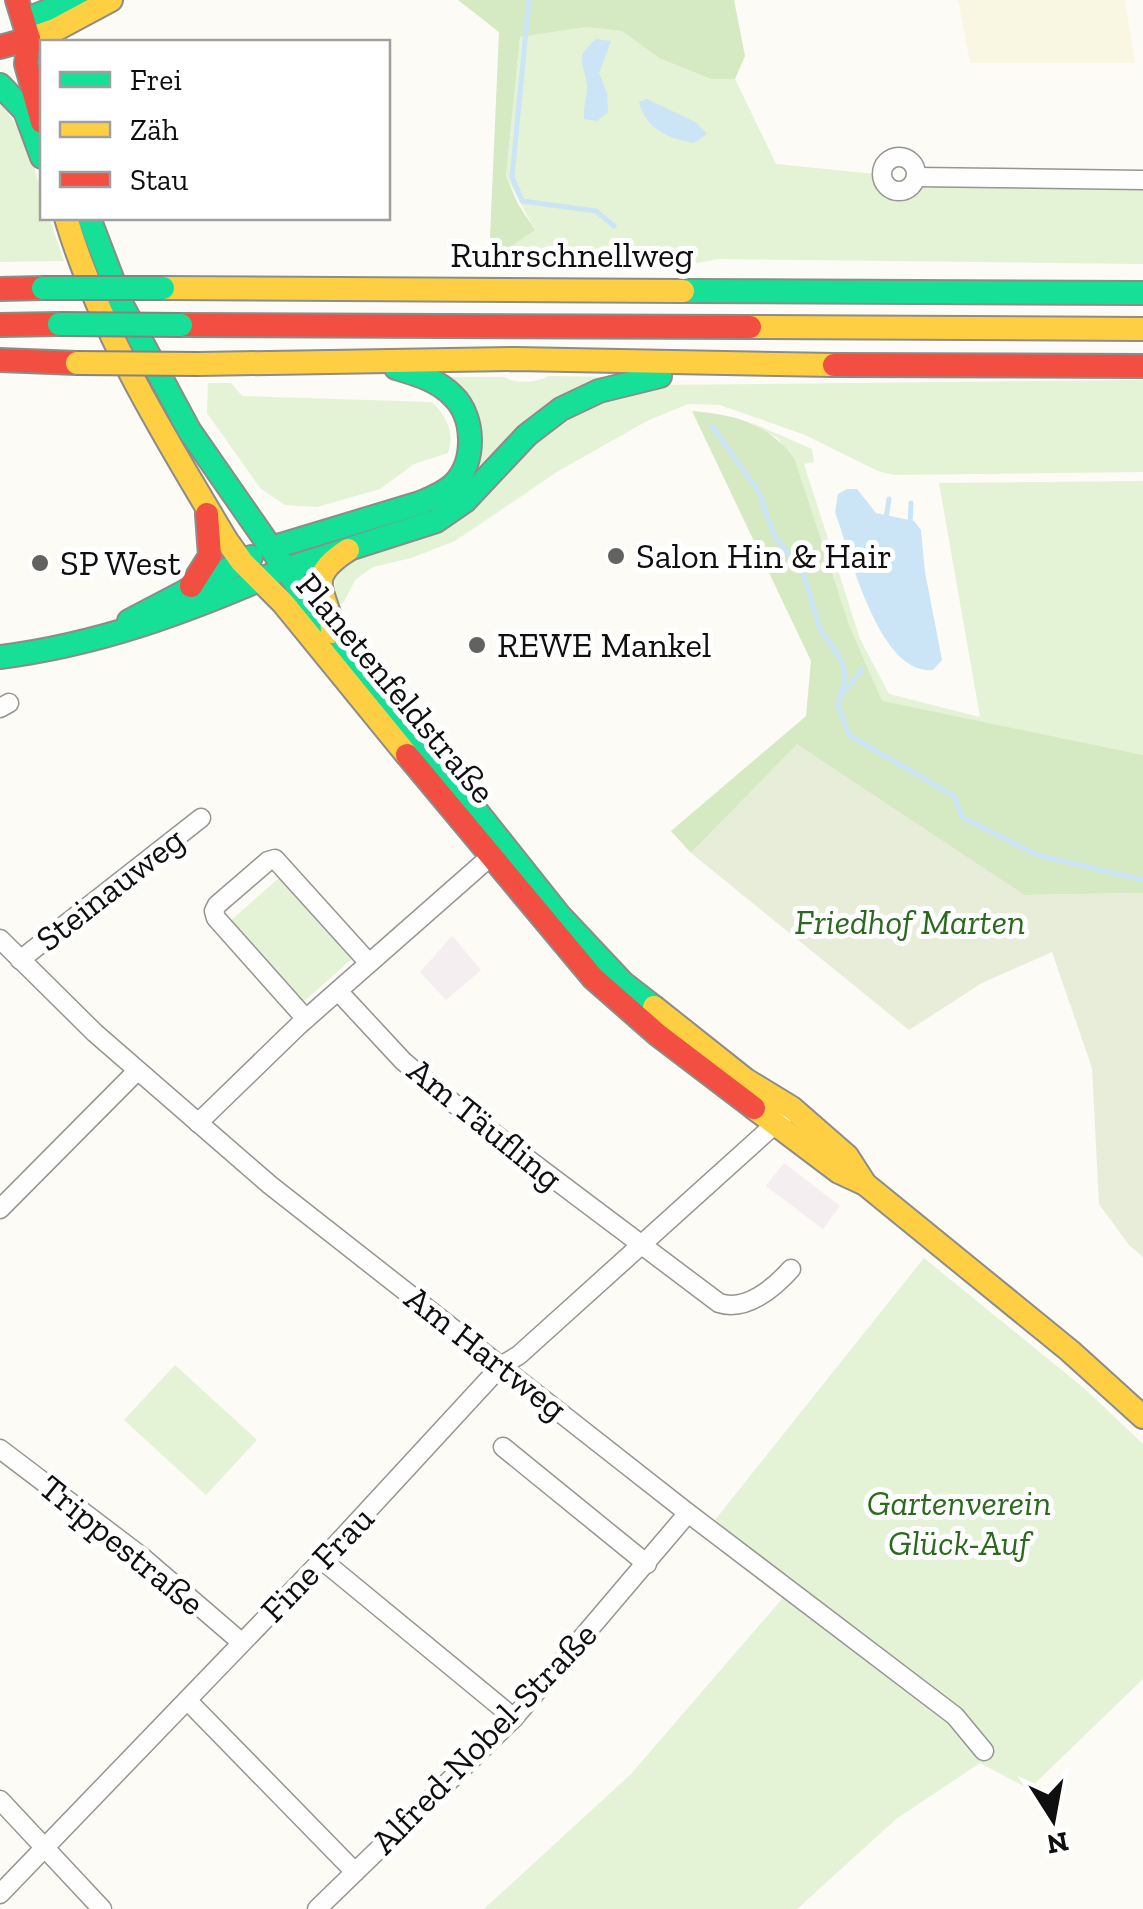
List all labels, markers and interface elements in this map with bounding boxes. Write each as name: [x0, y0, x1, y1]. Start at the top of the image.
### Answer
legend: [40, 40, 390, 220]
text: Frei: [130, 62, 182, 98]
text: Zäh: [130, 112, 179, 148]
text: Stau: [130, 162, 189, 198]
street label: Ruhrschnellweg: [450, 234, 694, 276]
place label: Salon Hin & Hair: [636, 535, 892, 577]
place label: SP West: [60, 542, 181, 584]
marker: Salon Hin & Hair: [605, 545, 627, 567]
marker: SP West: [29, 552, 51, 574]
street label: Planetenfeldstraße: [288, 564, 504, 812]
place label: REWE Mankel: [497, 624, 711, 666]
marker: REWE Mankel: [466, 634, 488, 656]
street label: Steinauweg: [28, 818, 192, 960]
park label: Friedhof Marten: [795, 901, 1025, 943]
street label: Am Täufling: [399, 1049, 571, 1199]
street label: Am Hartweg: [397, 1277, 575, 1429]
street label: Trippestraße: [31, 1466, 213, 1624]
park label: Gartenverein Glück-Auf: [867, 1482, 1051, 1564]
street label: Fine Frau: [252, 1497, 383, 1631]
street label: Alfred-Nobel-Straße: [363, 1613, 605, 1863]
north arrow: [1003, 1769, 1103, 1869]
text: N: [1044, 1825, 1071, 1861]

